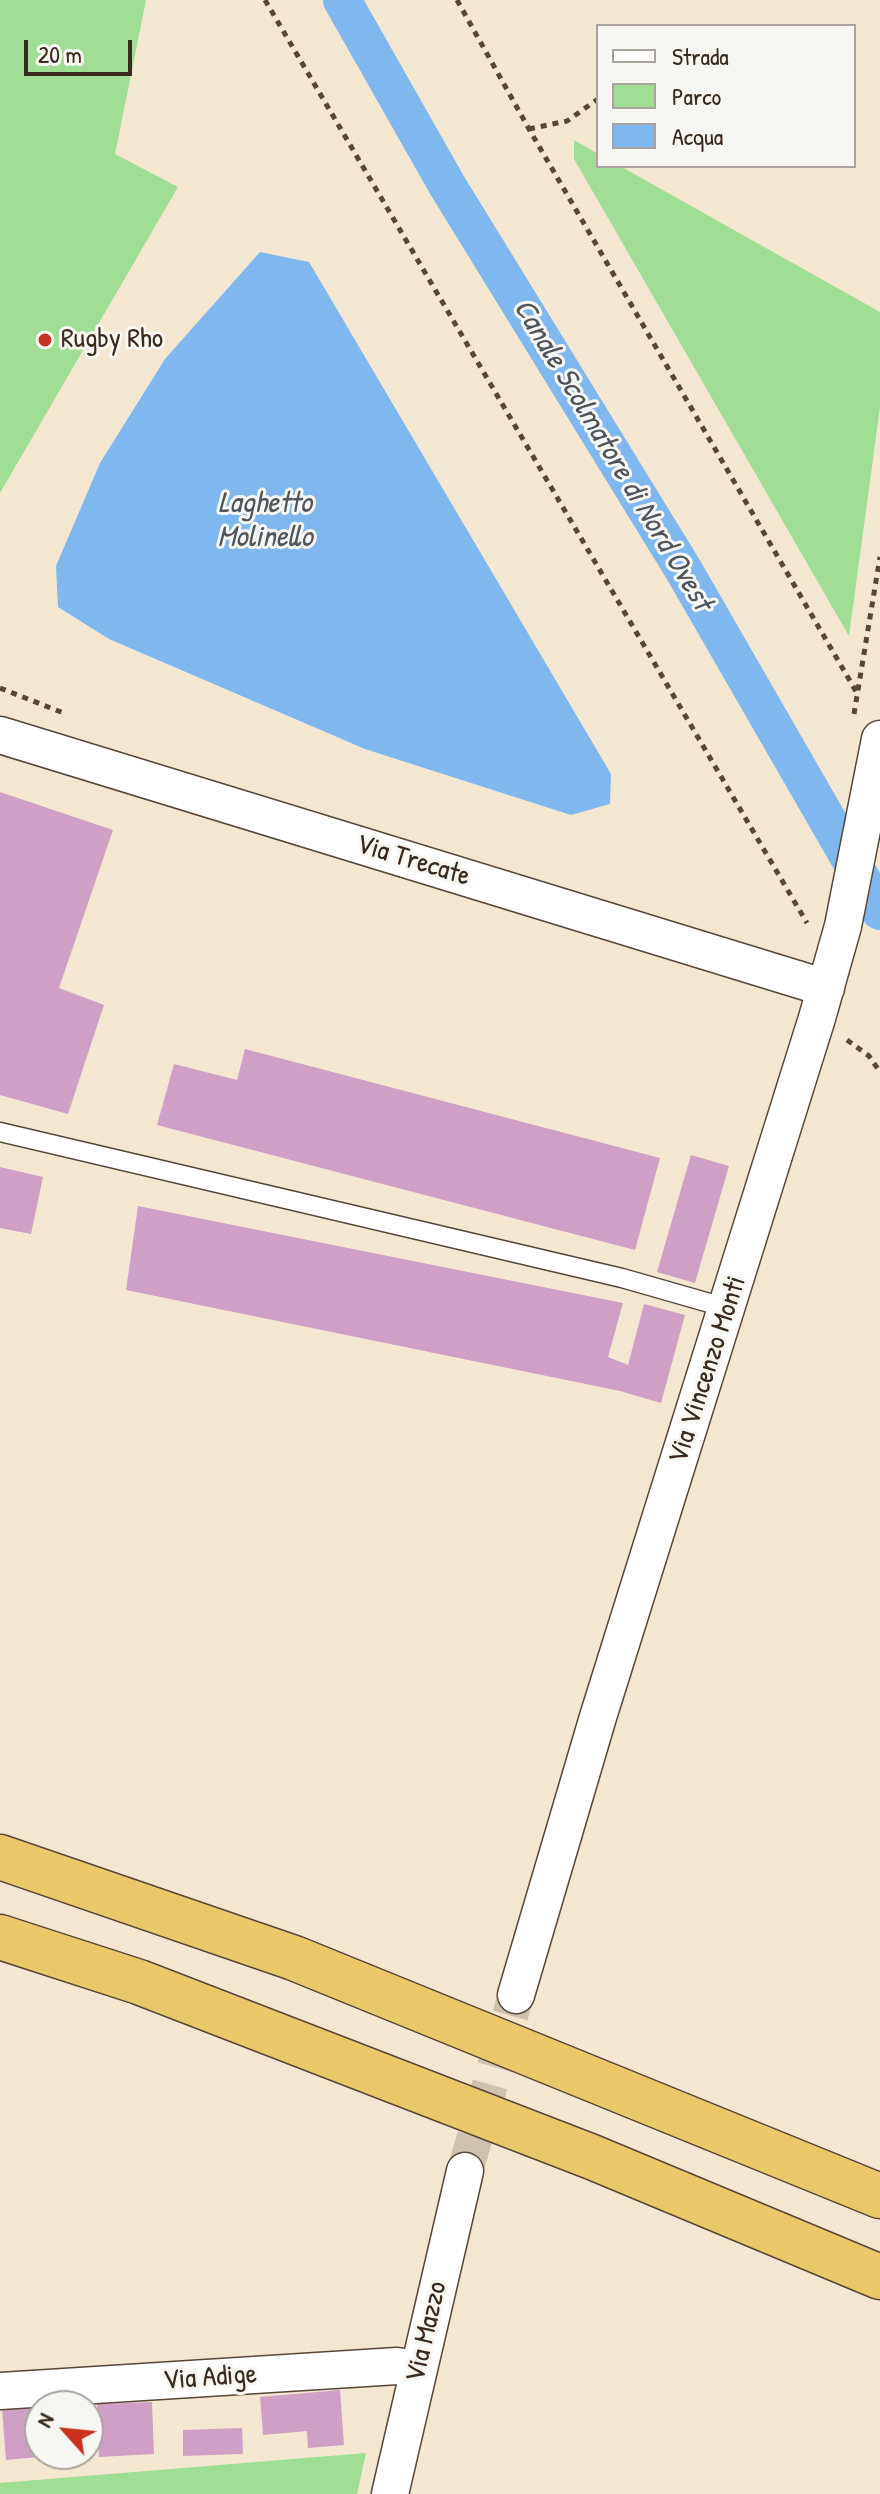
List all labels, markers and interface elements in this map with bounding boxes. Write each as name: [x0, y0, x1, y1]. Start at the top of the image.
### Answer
scale bar: [28, 24, 136, 74]
legend: [596, 24, 856, 168]
text: 20 m: [38, 38, 82, 70]
text: Strada: [672, 40, 729, 72]
text: Parco: [672, 80, 721, 112]
text: Acqua: [672, 120, 723, 152]
water label: Canale Scolmatore di Nord Ovest: [505, 293, 719, 617]
place label: Rugby Rho: [61, 323, 163, 357]
marker: Rugby Rho: [36, 331, 54, 349]
water label: Laghetto Molinello: [217, 486, 313, 556]
street label: Via Trecate: [352, 828, 474, 894]
street label: Via Vincenzo Monti: [662, 1272, 754, 1468]
street label: Via Mazzo: [399, 2278, 455, 2386]
street label: Via Adige: [162, 2358, 258, 2398]
north arrow: [24, 2390, 104, 2470]
text: N: [28, 2408, 60, 2432]

